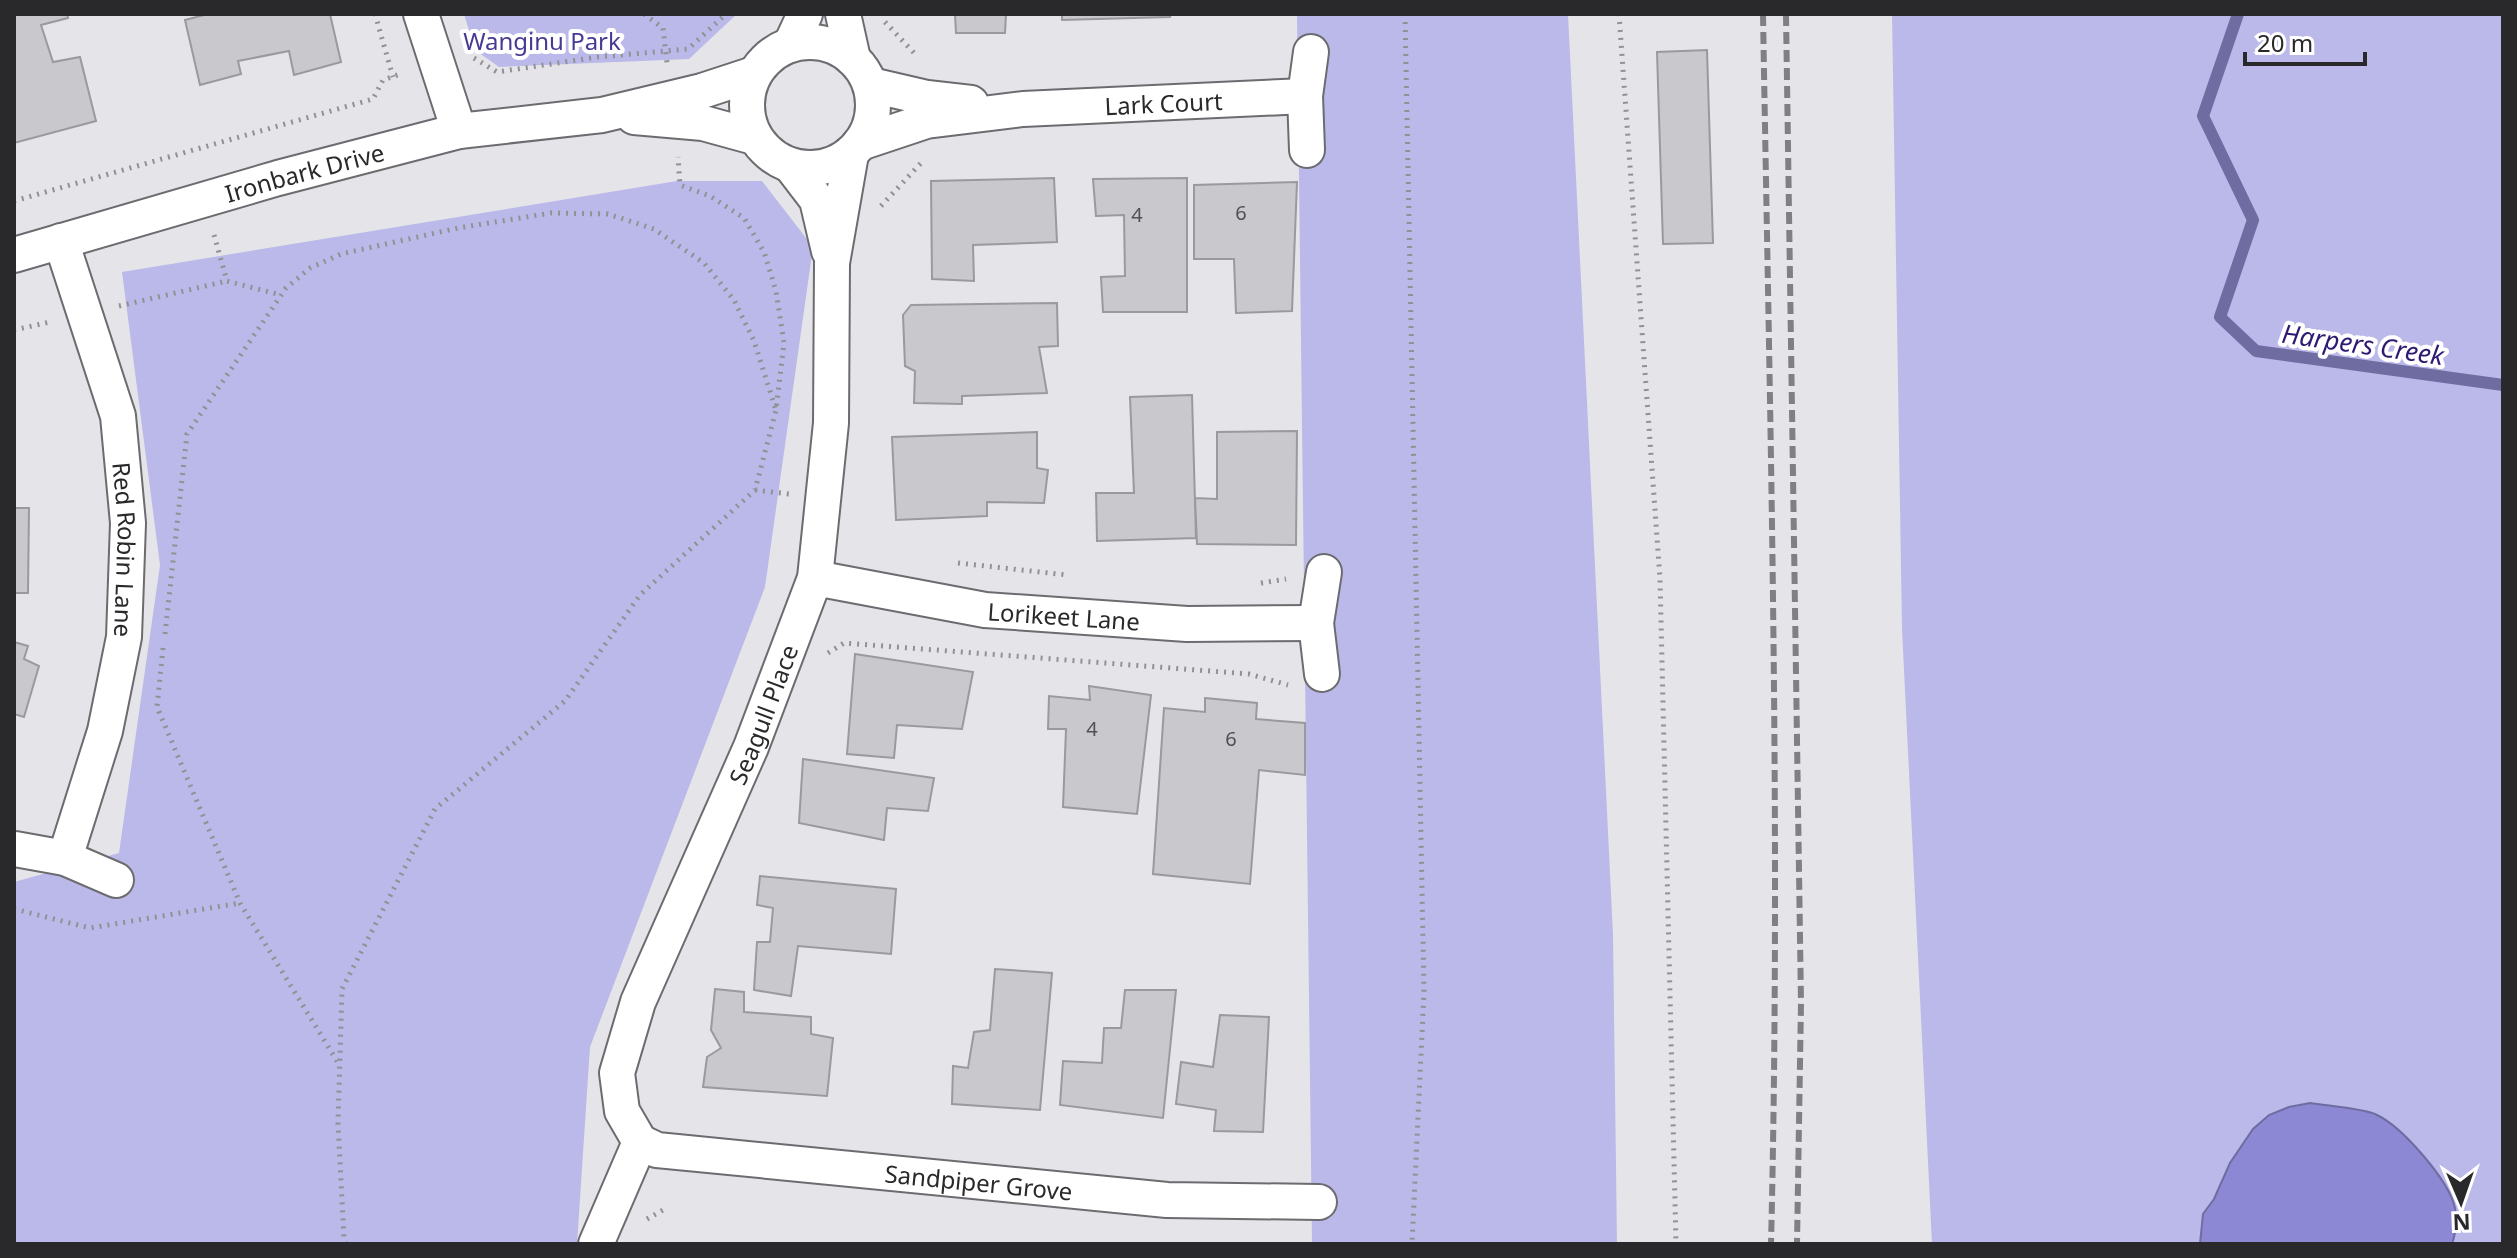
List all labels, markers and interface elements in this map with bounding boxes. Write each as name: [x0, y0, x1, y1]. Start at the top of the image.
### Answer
scale bar: [2245, 16, 2365, 66]
park label: Wanginu Park: [463, 24, 621, 57]
text: 20 m: [2257, 26, 2313, 59]
street label: Lark Court: [1104, 83, 1224, 122]
street label: Ironbark Drive: [221, 135, 387, 209]
house number: 6: [1235, 199, 1247, 226]
house number: 4: [1131, 201, 1143, 228]
water label: Harpers Creek: [2280, 315, 2447, 373]
street label: Red Robin Lane: [106, 460, 145, 638]
street label: Lorikeet Lane: [987, 594, 1141, 637]
street label: Seagull Place: [720, 639, 805, 789]
house number: 4: [1086, 715, 1098, 742]
house number: 6: [1225, 725, 1237, 752]
street label: Sandpiper Grove: [883, 1156, 1074, 1207]
north arrow: [2421, 1162, 2501, 1242]
text: N: [2452, 1208, 2471, 1238]

